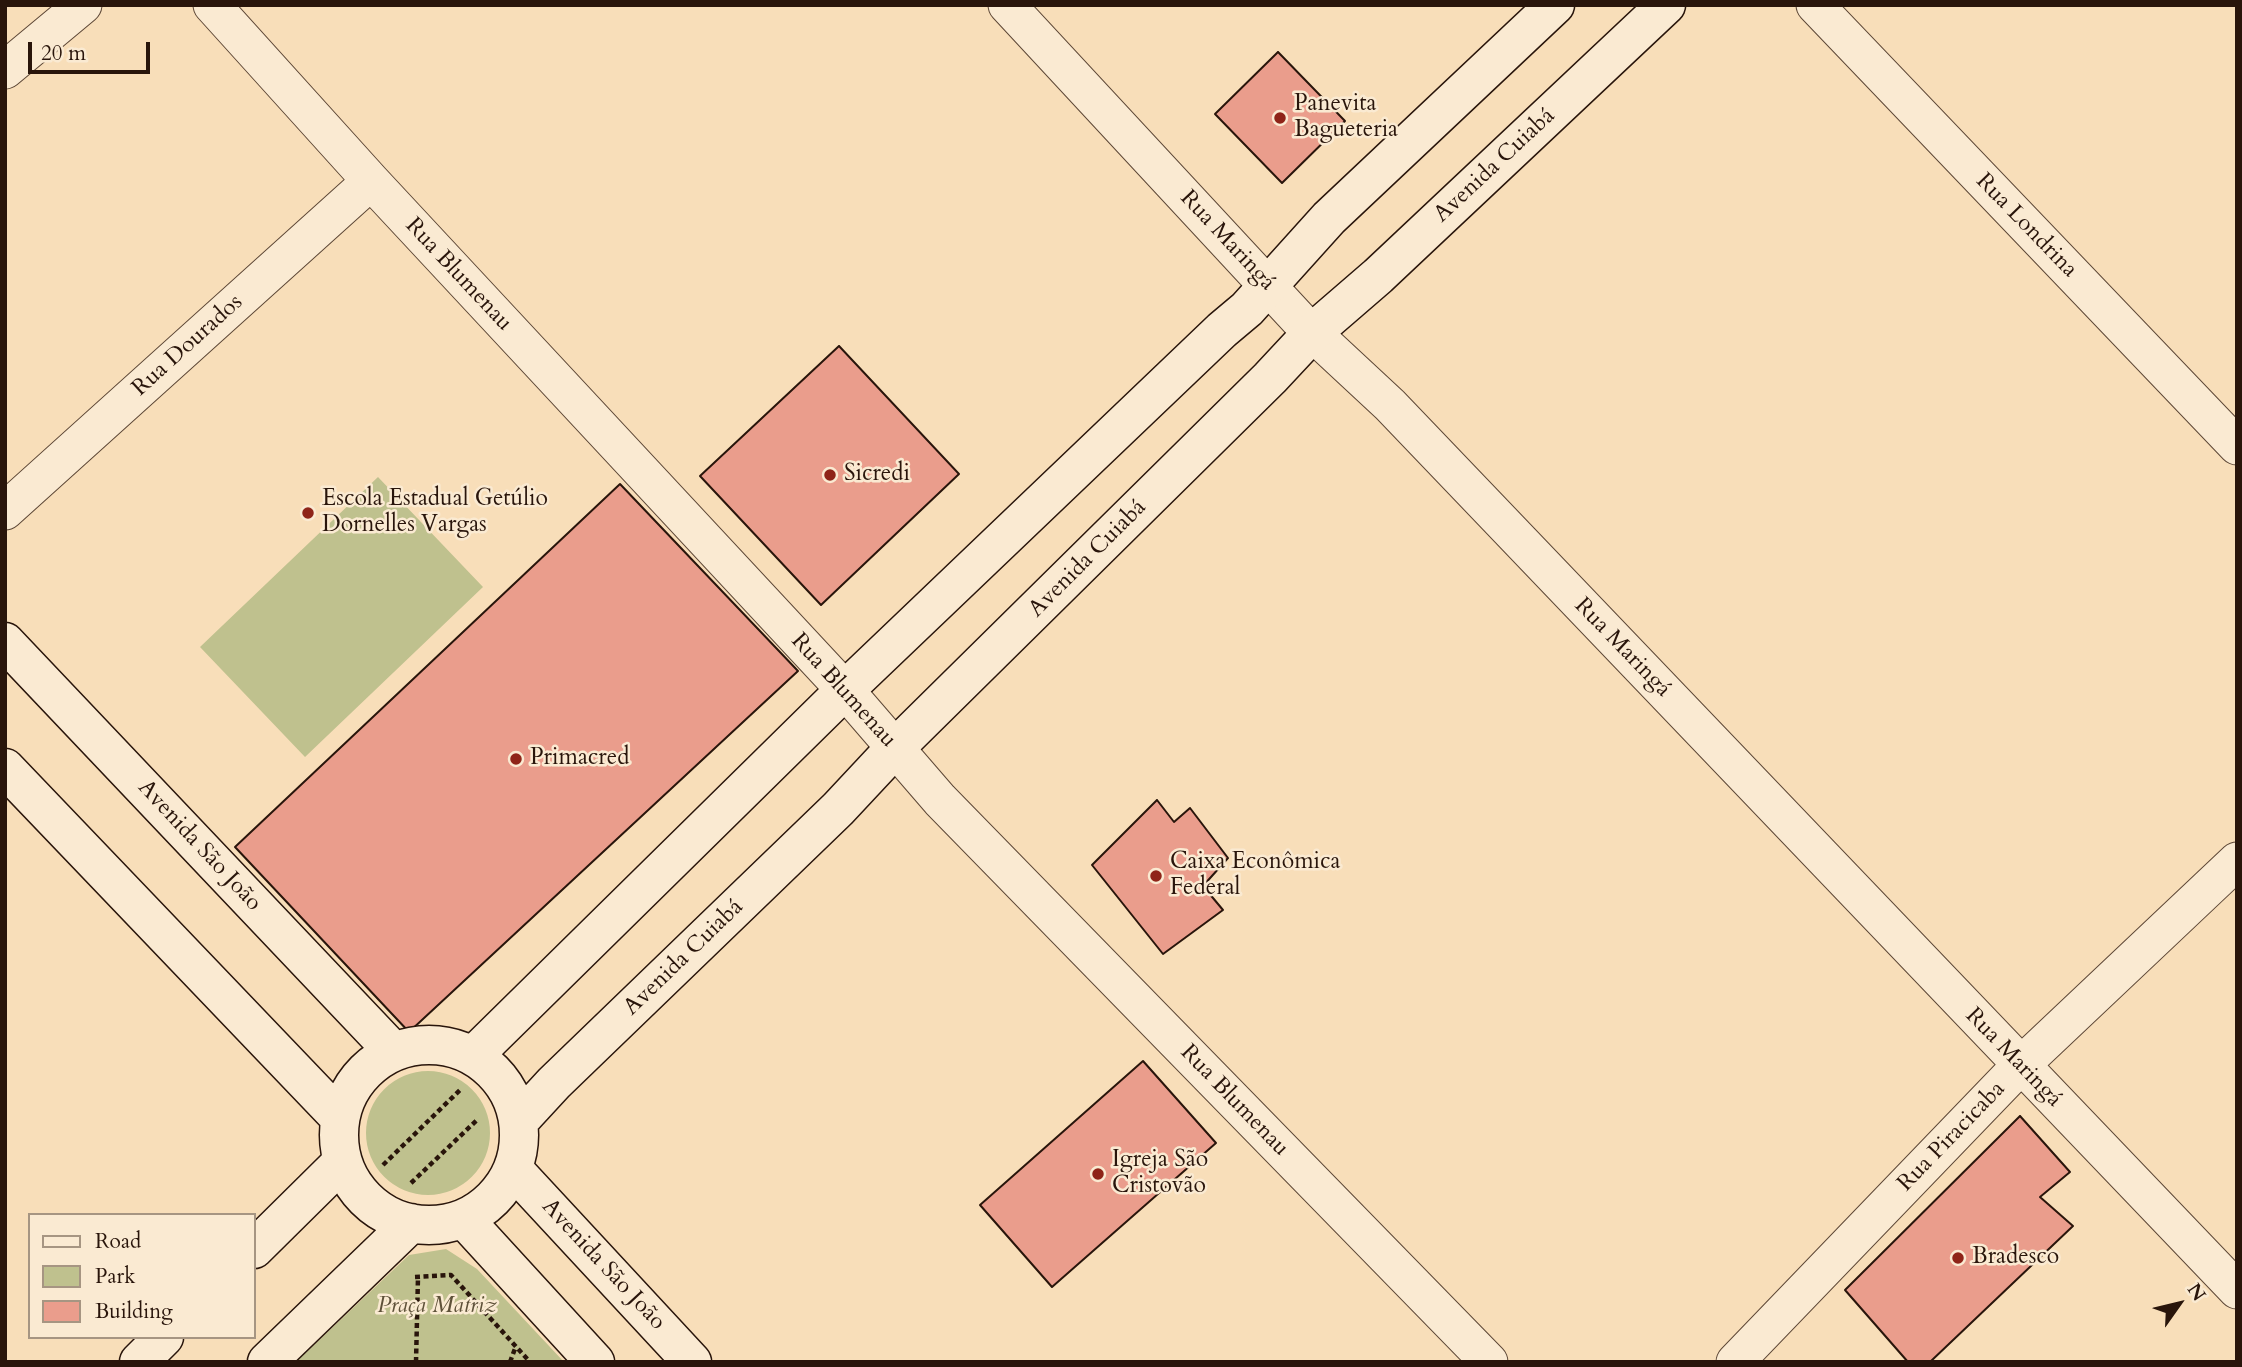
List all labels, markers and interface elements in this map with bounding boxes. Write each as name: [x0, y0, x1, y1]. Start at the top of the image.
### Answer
scale bar: [32, 28, 154, 72]
text: 20 m: [41, 39, 86, 68]
place label: Panevita Bagueteria: [1294, 91, 1398, 145]
street label: Avenida Cuiabá: [1429, 103, 1561, 229]
marker: Panevita Bagueteria: [1272, 110, 1288, 126]
street label: Rua Londrina: [1969, 168, 2083, 284]
street label: Rua Maringá: [1174, 185, 1280, 297]
street label: Rua Blumenau: [399, 213, 517, 337]
street label: Rua Dourados: [127, 289, 249, 403]
place label: Sicredi: [844, 461, 910, 489]
marker: Sicredi: [822, 467, 838, 483]
place label: Escola Estadual Getúlio Dornelles Vargas: [322, 486, 548, 540]
street label: Avenida Cuiabá: [1023, 494, 1153, 624]
marker: Escola Estadual Getúlio Dornelles Vargas: [300, 505, 316, 521]
street label: Rua Maringá: [1568, 593, 1676, 703]
street label: Rua Blumenau: [784, 628, 902, 754]
place label: Primacred: [530, 745, 629, 773]
marker: Primacred: [508, 751, 524, 767]
street label: Avenida São João: [131, 775, 267, 917]
place label: Caixa Econômica Federal: [1170, 849, 1341, 903]
marker: Caixa Econômica Federal: [1148, 868, 1164, 884]
street label: Avenida Cuiabá: [619, 894, 749, 1022]
street label: Rua Maringá: [1959, 1003, 2067, 1113]
street label: Rua Blumenau: [1174, 1040, 1294, 1162]
street label: Rua Piracicaba: [1892, 1076, 2012, 1198]
place label: Igreja São Cristovão: [1112, 1147, 1208, 1201]
marker: Igreja São Cristovão: [1090, 1166, 1106, 1182]
street label: Avenida São João: [535, 1194, 671, 1336]
legend: [28, 1213, 256, 1339]
text: Road: [95, 1227, 141, 1256]
place label: Bradesco: [1972, 1244, 2059, 1272]
marker: Bradesco: [1950, 1250, 1966, 1266]
text: Park: [95, 1262, 135, 1291]
north arrow: [2144, 1269, 2214, 1339]
text: N: [2181, 1278, 2212, 1306]
park label: Praça Matriz: [377, 1293, 497, 1321]
text: Building: [95, 1297, 173, 1326]

